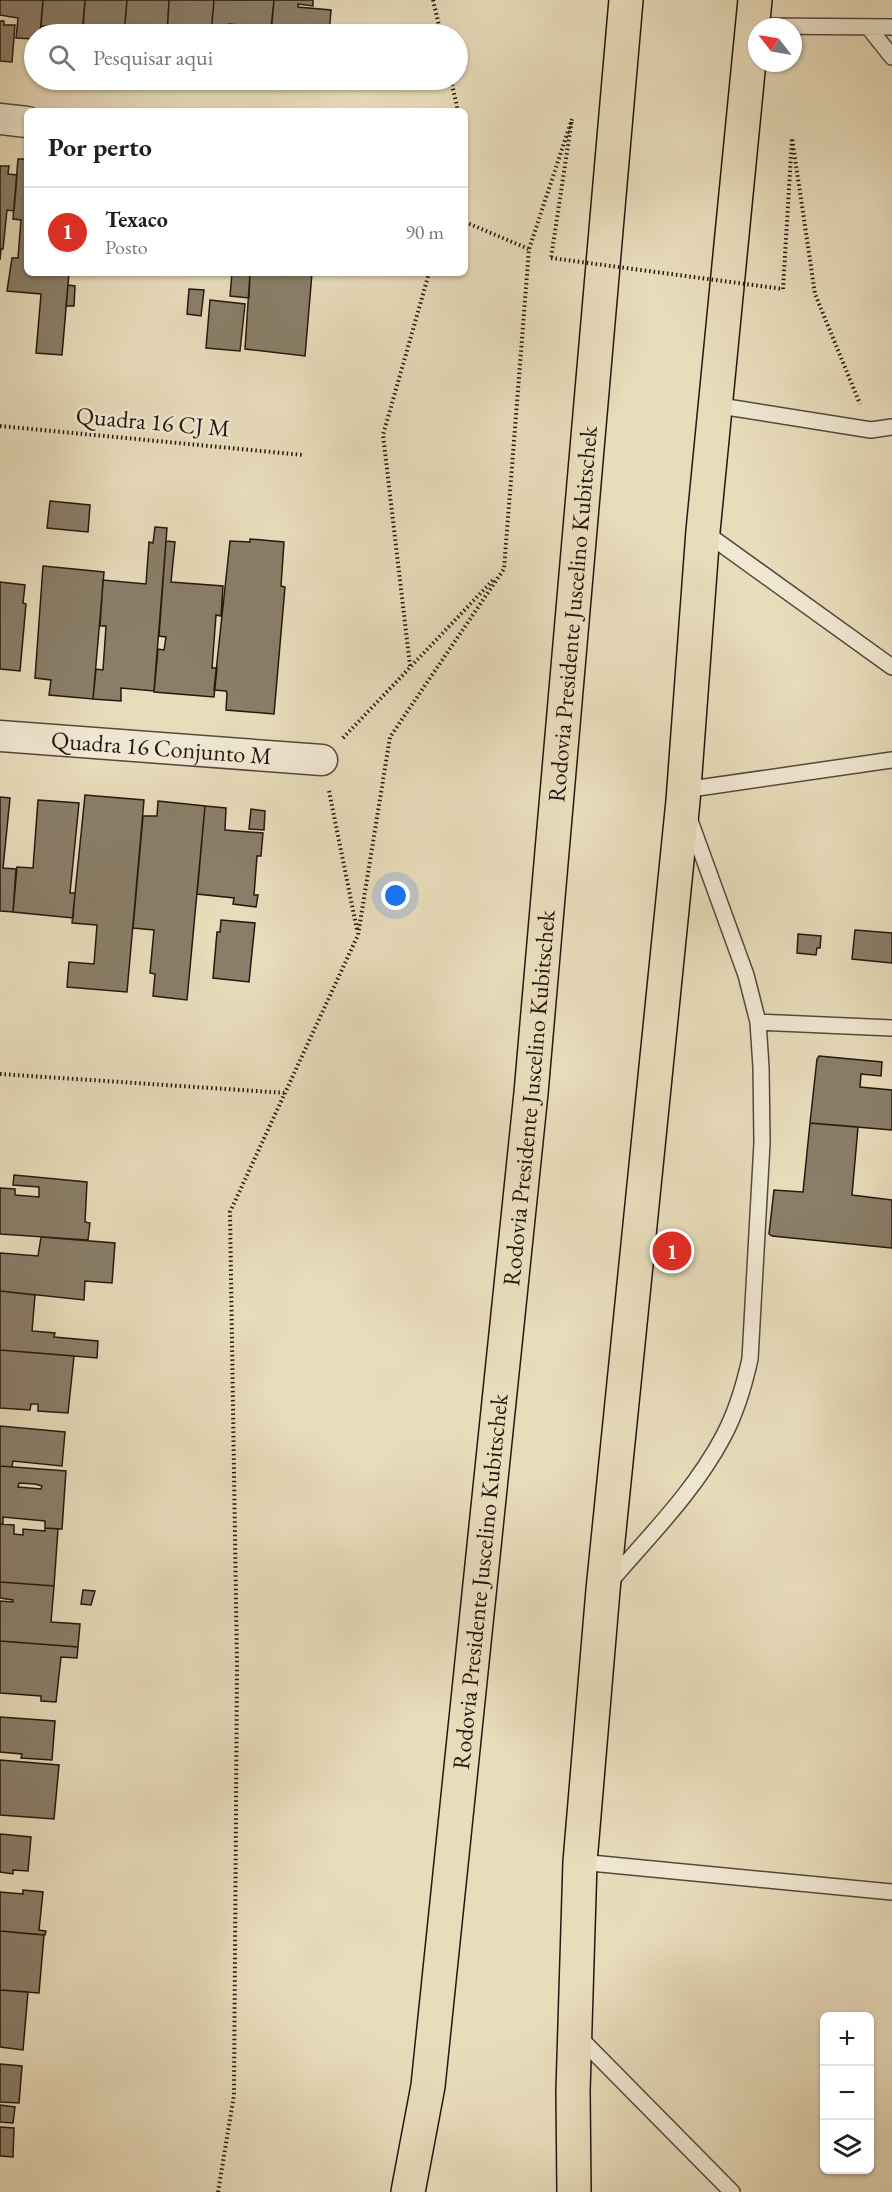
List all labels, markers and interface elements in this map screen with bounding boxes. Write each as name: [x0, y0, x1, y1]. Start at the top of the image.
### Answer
north arrow: [748, 18, 802, 72]
search box: [24, 24, 468, 90]
icon: search: [45, 41, 78, 74]
text: Pesquisar aqui: [93, 43, 213, 72]
text: Por perto: [48, 130, 152, 164]
text: Texaco: [105, 205, 168, 234]
text: 1: [62, 219, 73, 245]
text: 90 m: [405, 219, 444, 245]
text: Posto: [105, 234, 148, 260]
street label: Quadra 16 CJ M: [75, 399, 231, 444]
street label: Rodovia Presidente Juscelino Kubitschek: [540, 424, 604, 803]
street label: Quadra 16 Conjunto M: [50, 724, 273, 771]
your location: [381, 881, 410, 910]
street label: Rodovia Presidente Juscelino Kubitschek: [495, 908, 562, 1287]
pin: 1: [652, 1228, 692, 1274]
street label: Rodovia Presidente Juscelino Kubitschek: [445, 1391, 515, 1771]
map controls: [820, 2012, 874, 2174]
button: +: [820, 2012, 874, 2066]
button: −: [820, 2066, 874, 2120]
button: layers: [820, 2120, 874, 2174]

